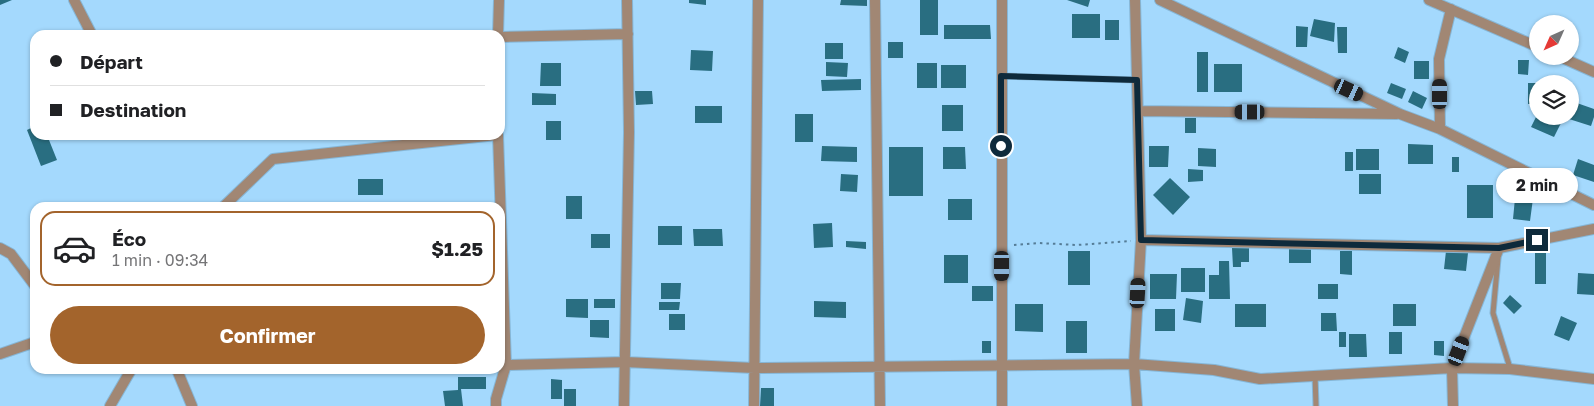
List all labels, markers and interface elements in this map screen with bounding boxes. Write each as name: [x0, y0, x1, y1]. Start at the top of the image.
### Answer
north arrow: [1529, 15, 1579, 65]
map controls: [1529, 15, 1579, 125]
text: Départ: [80, 50, 143, 73]
button: layers: [1529, 75, 1579, 125]
car: [1332, 77, 1365, 103]
car: [1432, 79, 1447, 109]
text: Destination: [80, 98, 186, 121]
car: [1235, 105, 1265, 120]
route start: [990, 135, 1012, 157]
callout: 2 min: [1496, 168, 1578, 202]
text: 2 min: [1516, 175, 1558, 195]
icon: car: [52, 226, 97, 271]
text: Éco: [112, 227, 146, 250]
route end: [1526, 229, 1548, 251]
text: $1.25: [431, 237, 483, 260]
text: 1 min · 09:34: [112, 250, 208, 270]
car: [994, 251, 1009, 281]
car: [1129, 278, 1146, 308]
button: Confirmer: [50, 306, 485, 364]
car: [1446, 334, 1471, 368]

